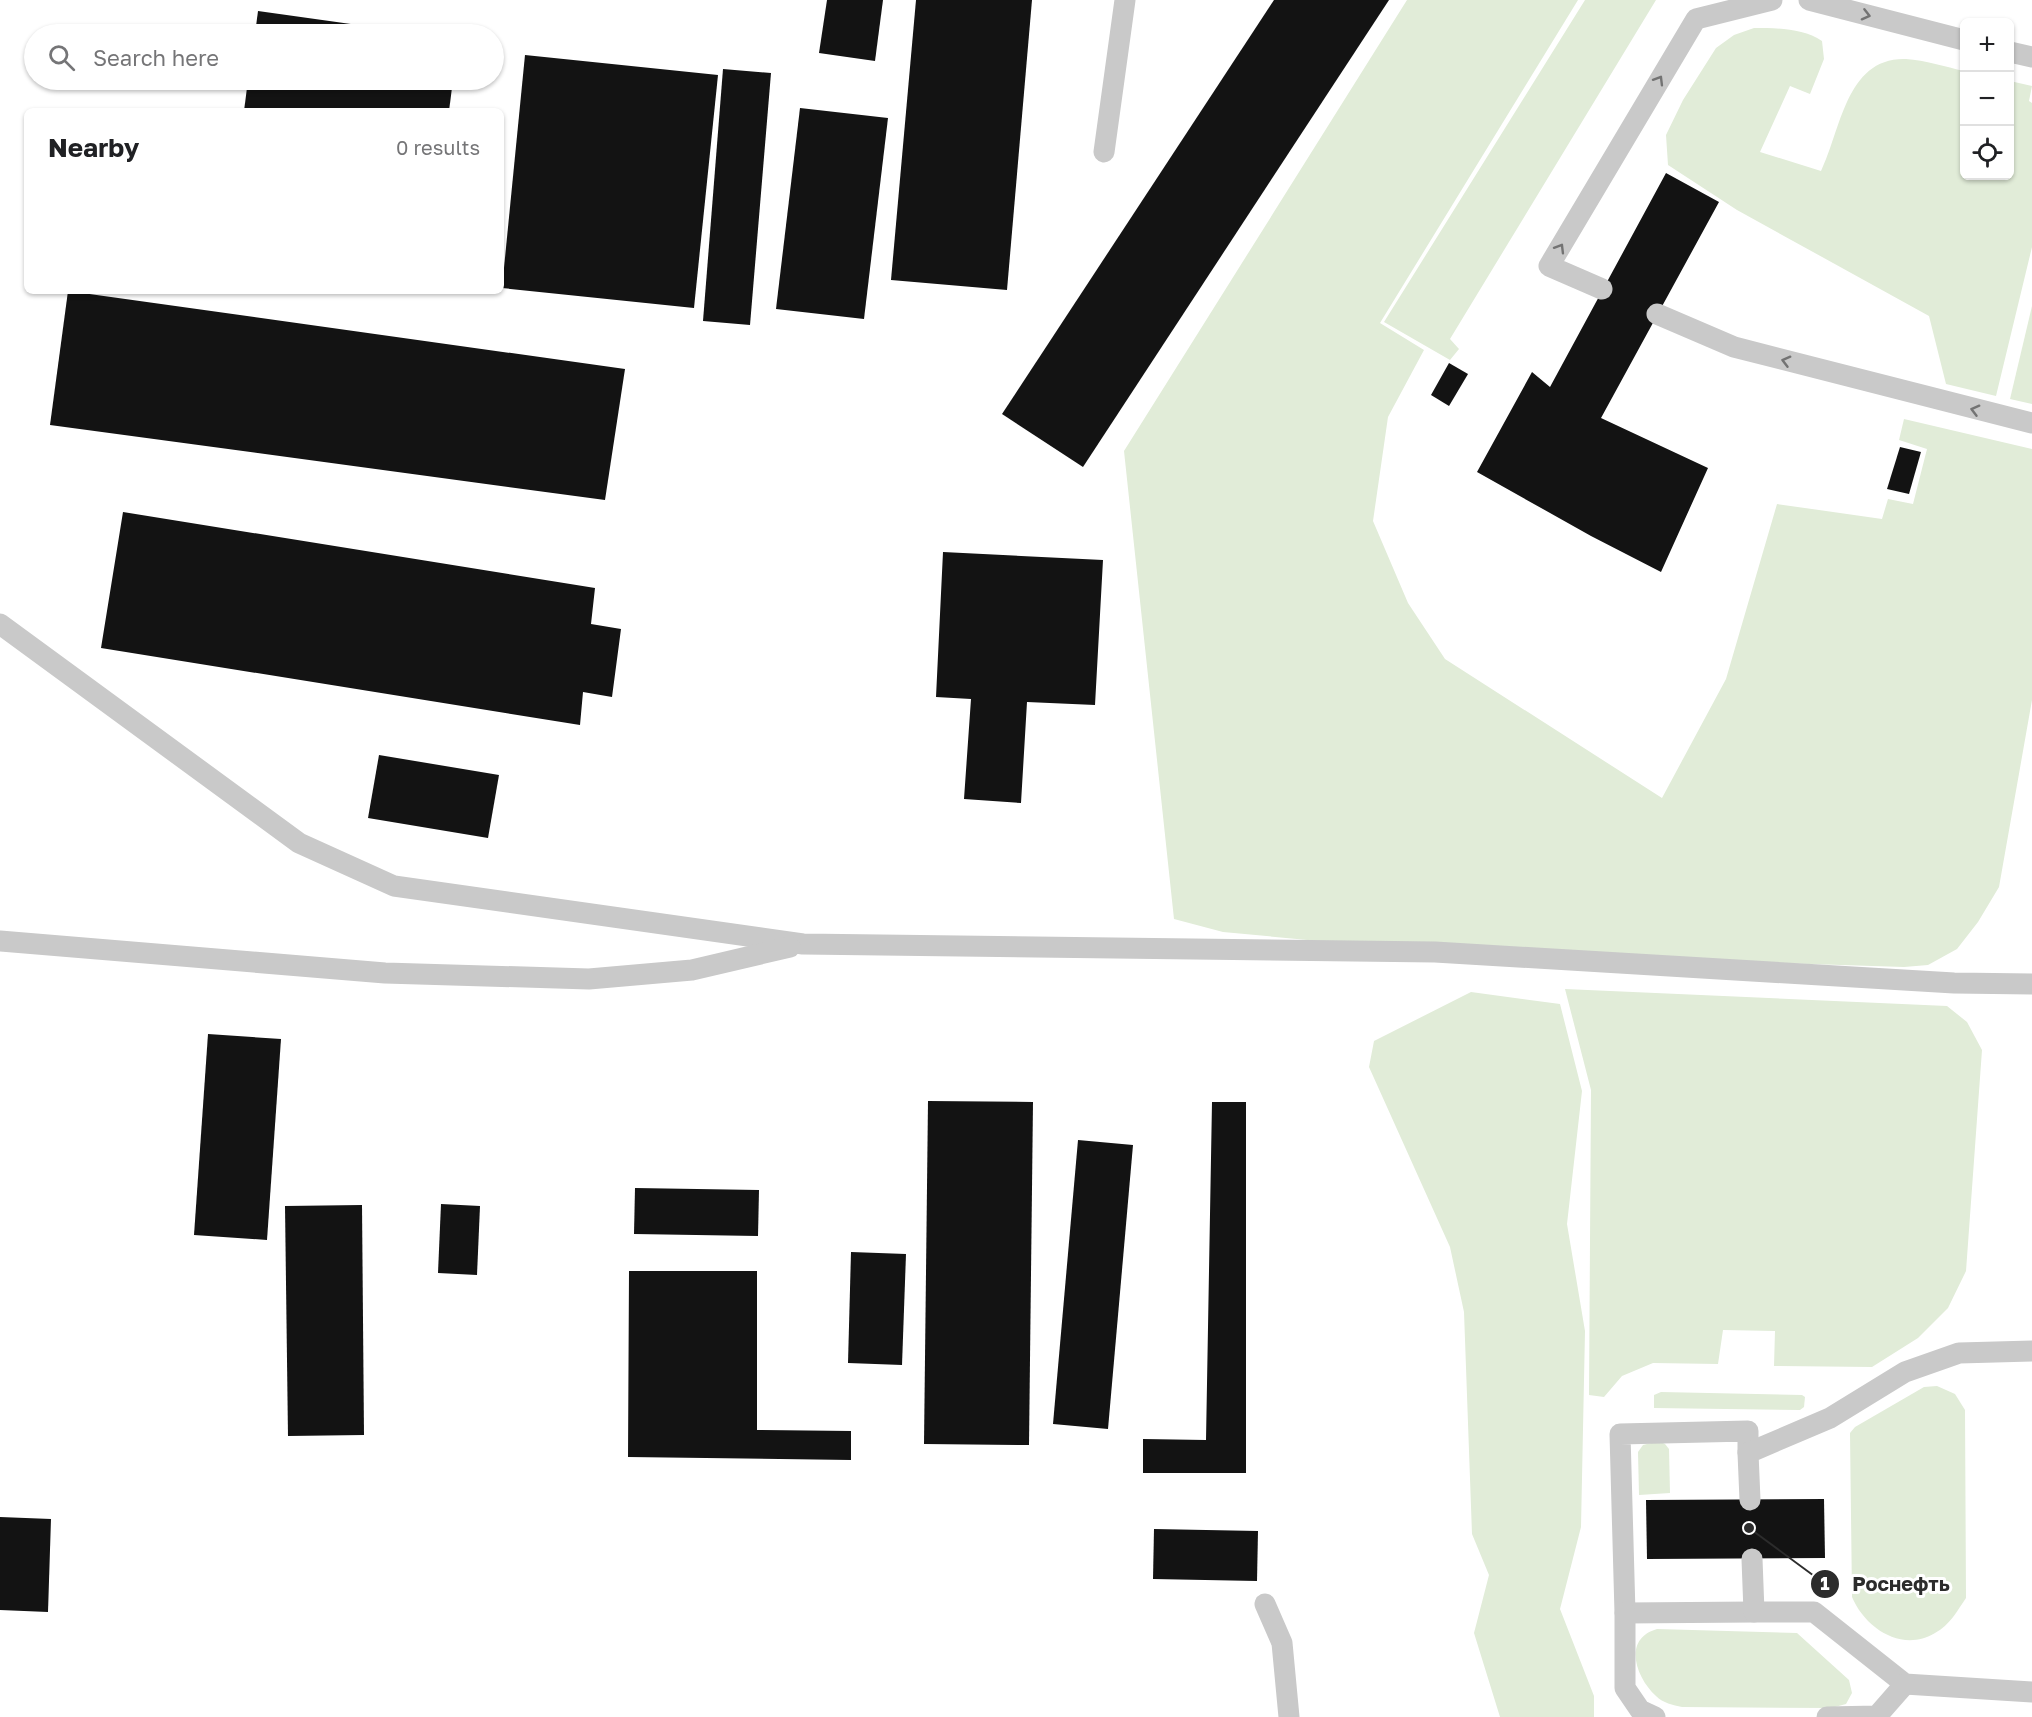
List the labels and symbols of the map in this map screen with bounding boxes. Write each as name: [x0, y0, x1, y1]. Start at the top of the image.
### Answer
one-way arrow: [1860, 7, 1870, 20]
one-way arrow: [1652, 76, 1663, 86]
one-way arrow: [1552, 244, 1564, 254]
one-way arrow: [1781, 356, 1792, 368]
one-way arrow: [1970, 405, 1980, 418]
callout: Роснефть: [1810, 1565, 1961, 1603]
text: Роснефть: [1852, 1571, 1950, 1595]
text: 1: [1820, 1572, 1830, 1594]

